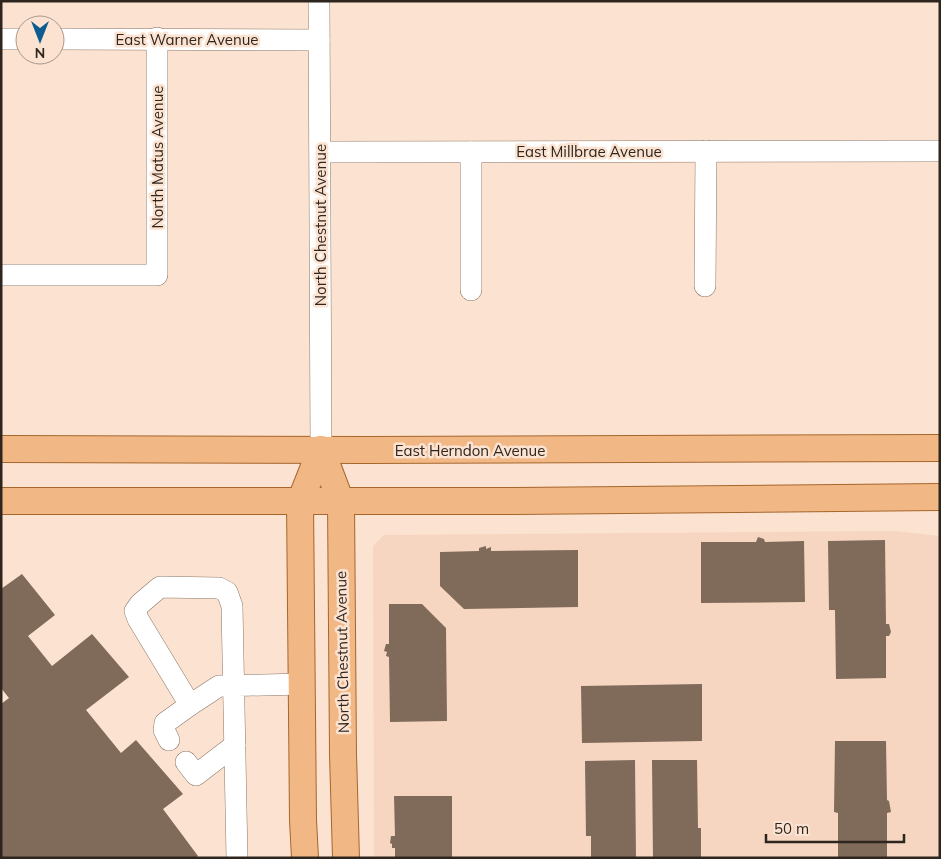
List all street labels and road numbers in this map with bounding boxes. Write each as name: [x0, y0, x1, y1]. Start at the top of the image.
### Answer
street label: East Warner Avenue: [115, 30, 259, 49]
street label: North Matus Avenue: [148, 86, 167, 228]
street label: East Millbrae Avenue: [516, 142, 662, 161]
street label: North Chestnut Avenue: [311, 144, 330, 306]
street label: East Herndon Avenue: [395, 441, 545, 460]
street label: North Chestnut Avenue: [331, 571, 353, 733]

